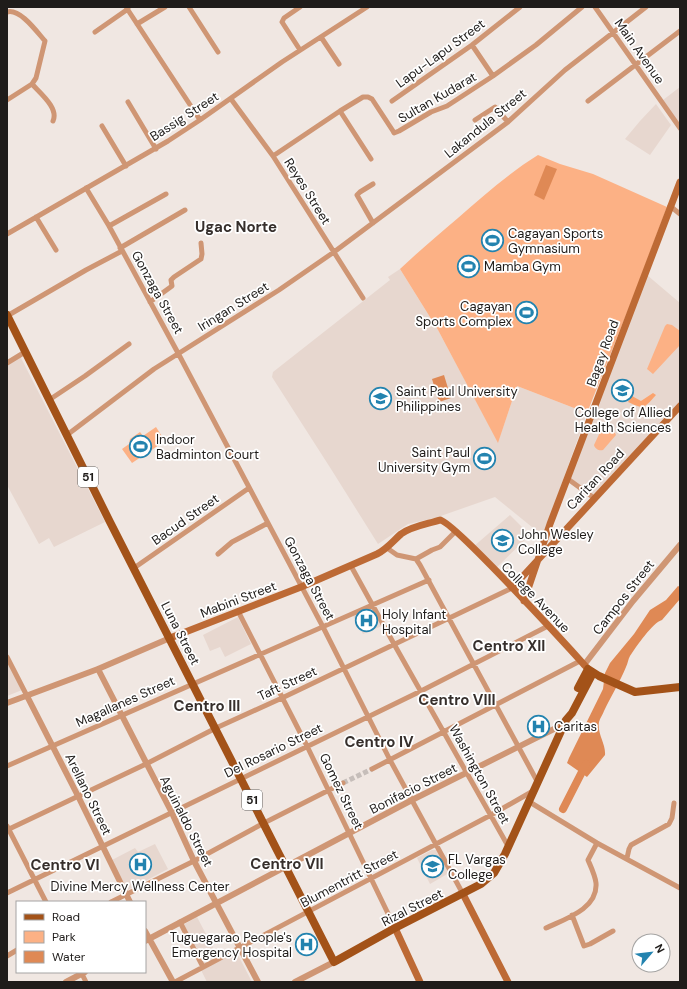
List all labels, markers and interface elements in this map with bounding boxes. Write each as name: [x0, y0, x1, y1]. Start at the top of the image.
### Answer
street label: Lapu-Lapu Street: [392, 15, 488, 92]
street label: Main Avenue: [611, 15, 668, 87]
street label: Sultan Kudarat: [395, 68, 480, 127]
street label: Lakandula Street: [441, 85, 530, 162]
street label: Bassig Street: [147, 88, 222, 145]
street label: Reyes Street: [280, 155, 335, 228]
district label: Ugac Norte: [195, 217, 277, 237]
place label: Cagayan Sports Gymnasium: [508, 225, 603, 257]
sports icon: Cagayan Sports Gymnasium: [479, 227, 505, 253]
street label: Gonzaga Street: [128, 248, 187, 337]
sports icon: Mamba Gym: [455, 253, 481, 279]
place label: Mamba Gym: [484, 258, 561, 275]
street label: Iringan Street: [195, 278, 272, 335]
place label: Cagayan Sports Complex: [416, 298, 513, 330]
sports icon: Cagayan Sports Complex: [514, 300, 540, 326]
street label: Bagay Road: [583, 317, 622, 389]
school or university icon: College of Allied Health Sciences: [610, 377, 636, 403]
place label: Saint Paul University Philippines: [396, 383, 518, 415]
school or university icon: Saint Paul University Philippines: [367, 385, 393, 411]
place label: College of Allied Health Sciences: [575, 404, 671, 436]
place label: Indoor Badminton Court: [156, 431, 259, 463]
sports icon: Indoor Badminton Court: [128, 433, 154, 459]
place label: Saint Paul University Gym: [378, 444, 470, 476]
street label: Caritan Road: [563, 445, 628, 514]
sports icon: Saint Paul University Gym: [472, 446, 498, 472]
road number: 51: [78, 467, 98, 487]
street label: Bacud Street: [148, 490, 222, 549]
place label: John Wesley College: [518, 526, 594, 558]
school or university icon: John Wesley College: [489, 528, 515, 554]
street label: Gonzaga Street: [280, 533, 339, 623]
street label: Campos Street: [589, 556, 658, 638]
street label: College Avenue: [498, 558, 574, 636]
street label: Mabini Street: [198, 577, 279, 622]
street label: Luna Street: [157, 599, 204, 668]
place label: Holy Infant Hospital: [382, 606, 446, 638]
hospital icon: Holy Infant Hospital: [354, 608, 380, 634]
district label: Centro XII: [473, 636, 545, 656]
street label: Taft Street: [255, 662, 319, 705]
street label: Magallanes Street: [73, 672, 177, 731]
district label: Centro VIII: [418, 690, 496, 710]
district label: Centro III: [174, 696, 240, 716]
hospital icon: Caritas: [526, 713, 552, 739]
place label: Caritas: [554, 718, 597, 735]
street label: Del Rosario Street: [221, 719, 325, 782]
street label: Washington Street: [445, 721, 514, 827]
district label: Centro IV: [344, 732, 414, 752]
street label: Gomez Street: [316, 750, 367, 832]
street label: Arellano Street: [61, 751, 116, 838]
street label: Bonifacio Street: [367, 759, 460, 818]
street label: Aguinaldo Street: [156, 773, 217, 870]
road number: 51: [242, 790, 262, 810]
street label: Blumentritt Street: [298, 846, 401, 911]
hospital icon: Divine Mercy Wellness Center: [127, 851, 153, 877]
place label: FL Vargas College: [448, 851, 506, 883]
school or university icon: FL Vargas College: [420, 853, 446, 879]
district label: Centro VII: [250, 854, 324, 874]
district label: Centro VI: [30, 855, 100, 875]
place label: Divine Mercy Wellness Center: [50, 878, 230, 895]
street label: Rizal Street: [378, 885, 446, 930]
legend: [16, 901, 146, 973]
text: Road: [52, 909, 80, 925]
text: Park: [52, 929, 76, 945]
place label: Tuguegarao People's Emergency Hospital: [170, 929, 292, 961]
hospital icon: Tuguegarao People's Emergency Hospital: [294, 931, 320, 957]
north arrow: [631, 933, 671, 973]
text: N: [652, 941, 668, 955]
text: Water: [52, 949, 86, 965]

